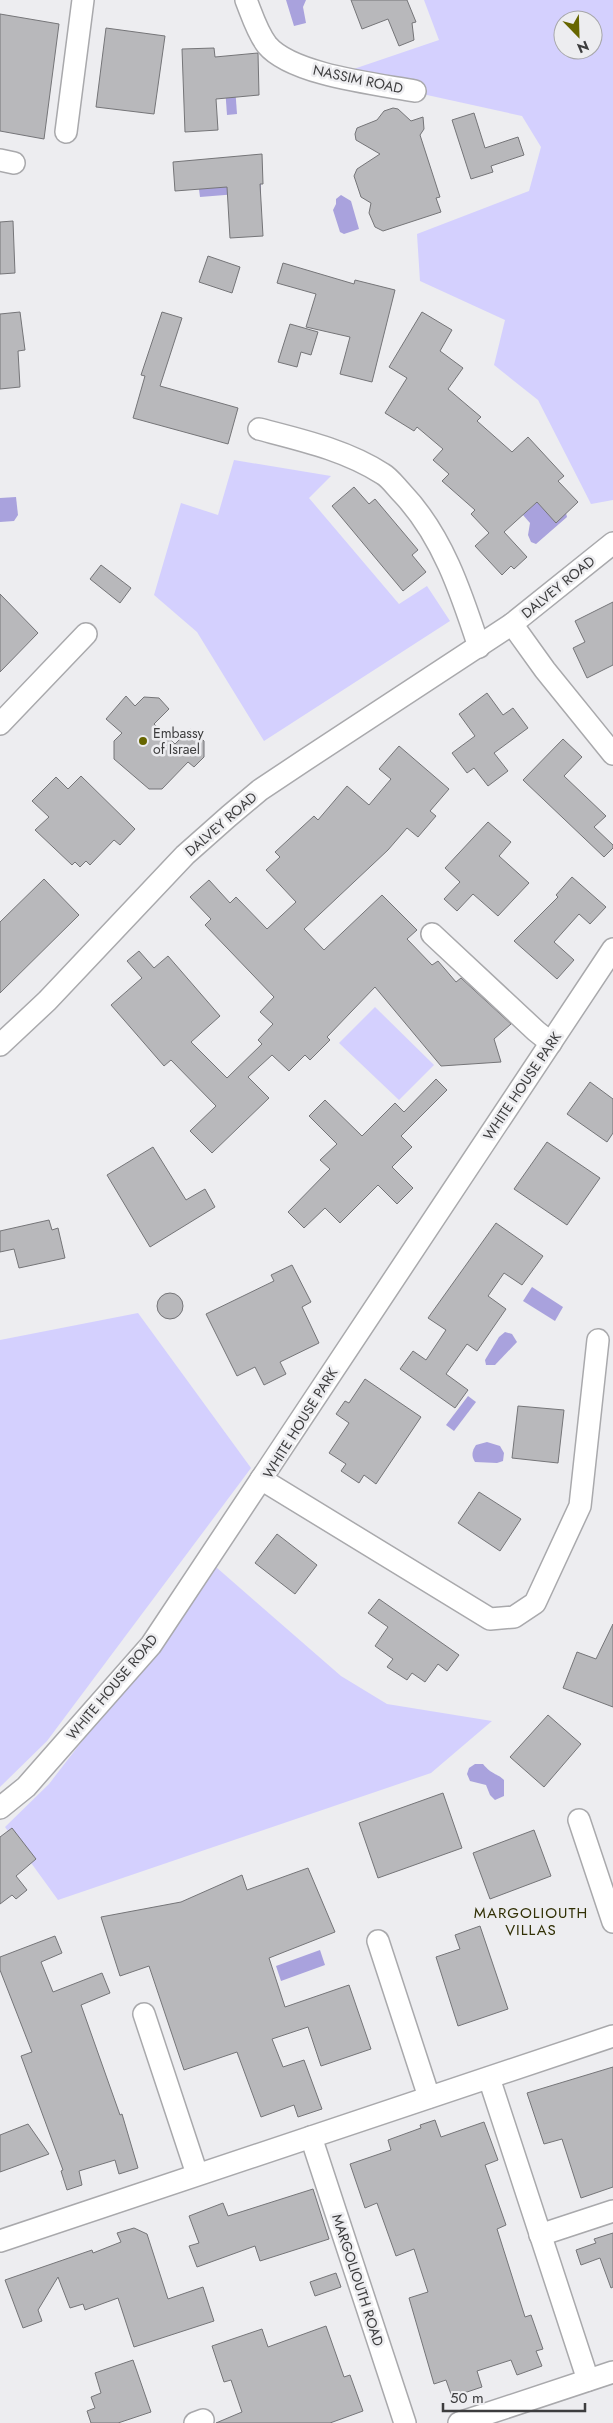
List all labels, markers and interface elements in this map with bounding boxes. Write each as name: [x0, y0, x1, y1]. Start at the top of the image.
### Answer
north arrow: [553, 10, 603, 60]
text: N: [574, 36, 592, 58]
street label: NASSIM ROAD: [311, 60, 405, 98]
street label: DALVEY ROAD: [517, 551, 599, 623]
place label: Embassy of Israel: [153, 723, 205, 759]
marker: Embassy of Israel: [137, 735, 149, 747]
street label: DALVEY ROAD: [181, 787, 261, 861]
street label: WHITE HOUSE PARK: [478, 1028, 566, 1144]
street label: WHITE HOUSE PARK: [258, 1364, 342, 1482]
street label: WHITE HOUSE ROAD: [62, 1630, 162, 1744]
district label: MARGOLIOUTH VILLAS: [474, 1902, 588, 1941]
street label: MARGOLIOUTH ROAD: [327, 2211, 389, 2349]
scale bar: [443, 2380, 586, 2412]
text: 50 m: [450, 2387, 484, 2409]

